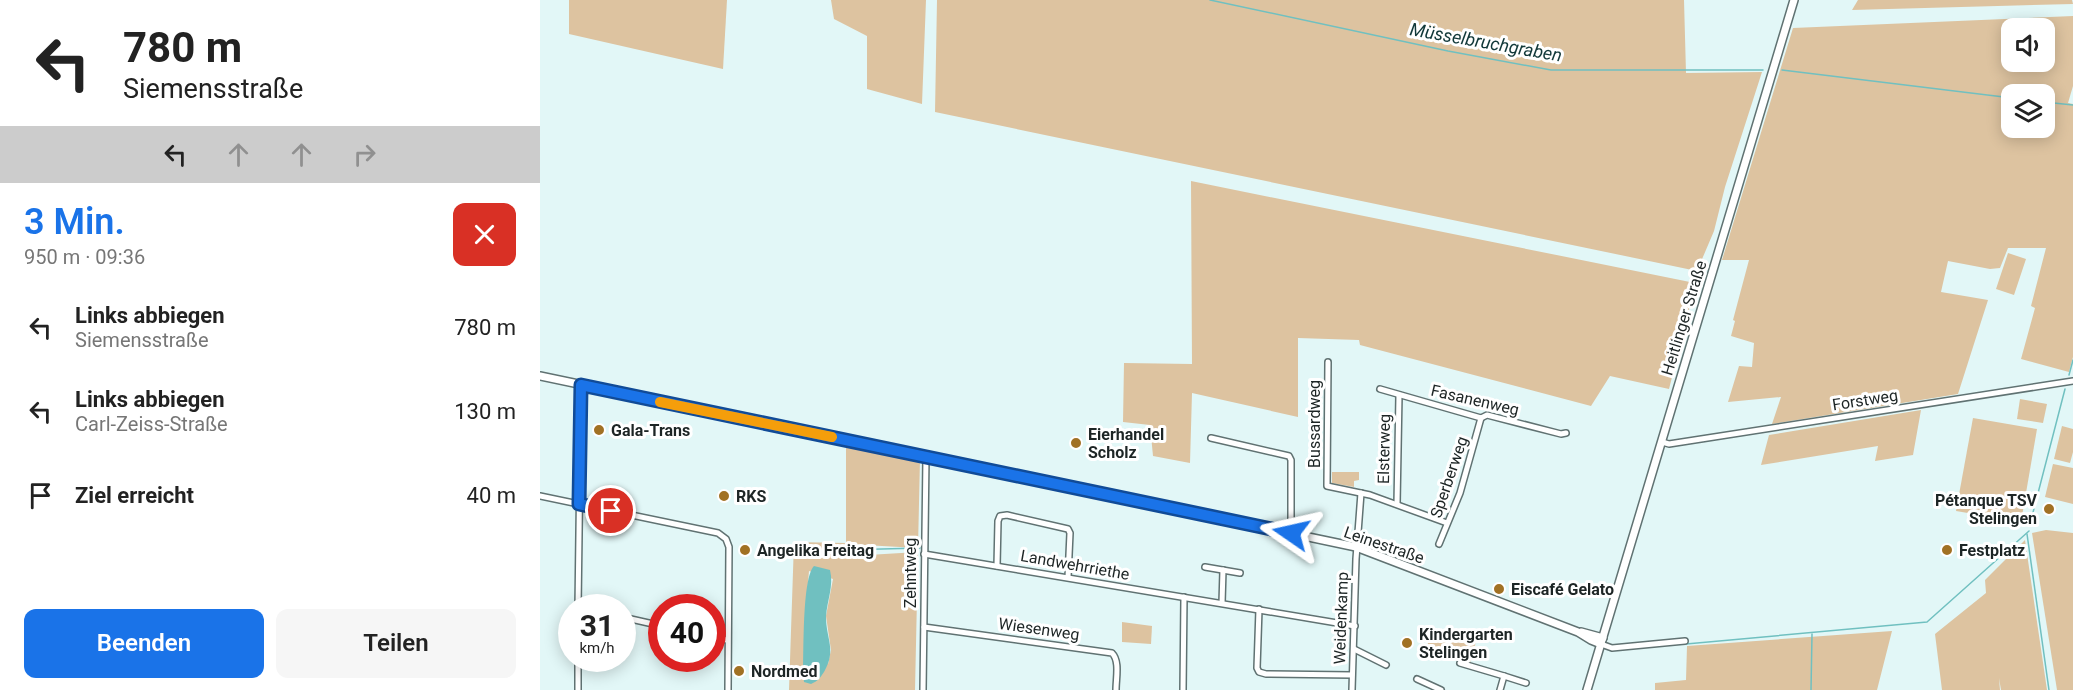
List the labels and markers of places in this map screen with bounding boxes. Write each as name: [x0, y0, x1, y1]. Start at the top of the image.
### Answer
place label: Gala-Trans: [611, 421, 690, 440]
marker: Gala-Trans: [592, 423, 606, 437]
place label: Eierhandel Scholz: [1088, 425, 1164, 462]
marker: Eierhandel Scholz: [1069, 436, 1083, 450]
pin: [585, 485, 636, 536]
place label: RKS: [736, 487, 766, 506]
marker: RKS: [717, 489, 731, 503]
place label: Pétanque TSV Stelingen: [1935, 491, 2038, 528]
marker: Pétanque TSV Stelingen: [2042, 502, 2056, 516]
place label: Angelika Freitag: [757, 541, 874, 560]
place label: Festplatz: [1959, 541, 2025, 560]
marker: Angelika Freitag: [738, 543, 752, 557]
marker: Festplatz: [1940, 543, 1954, 557]
place label: Eiscafé Gelato: [1511, 580, 1614, 599]
marker: Eiscafé Gelato: [1492, 582, 1506, 596]
place label: Kindergarten Stelingen: [1419, 625, 1513, 662]
marker: Kindergarten Stelingen: [1400, 636, 1414, 650]
place label: Nordmed: [751, 662, 818, 681]
marker: Nordmed: [732, 664, 746, 678]

